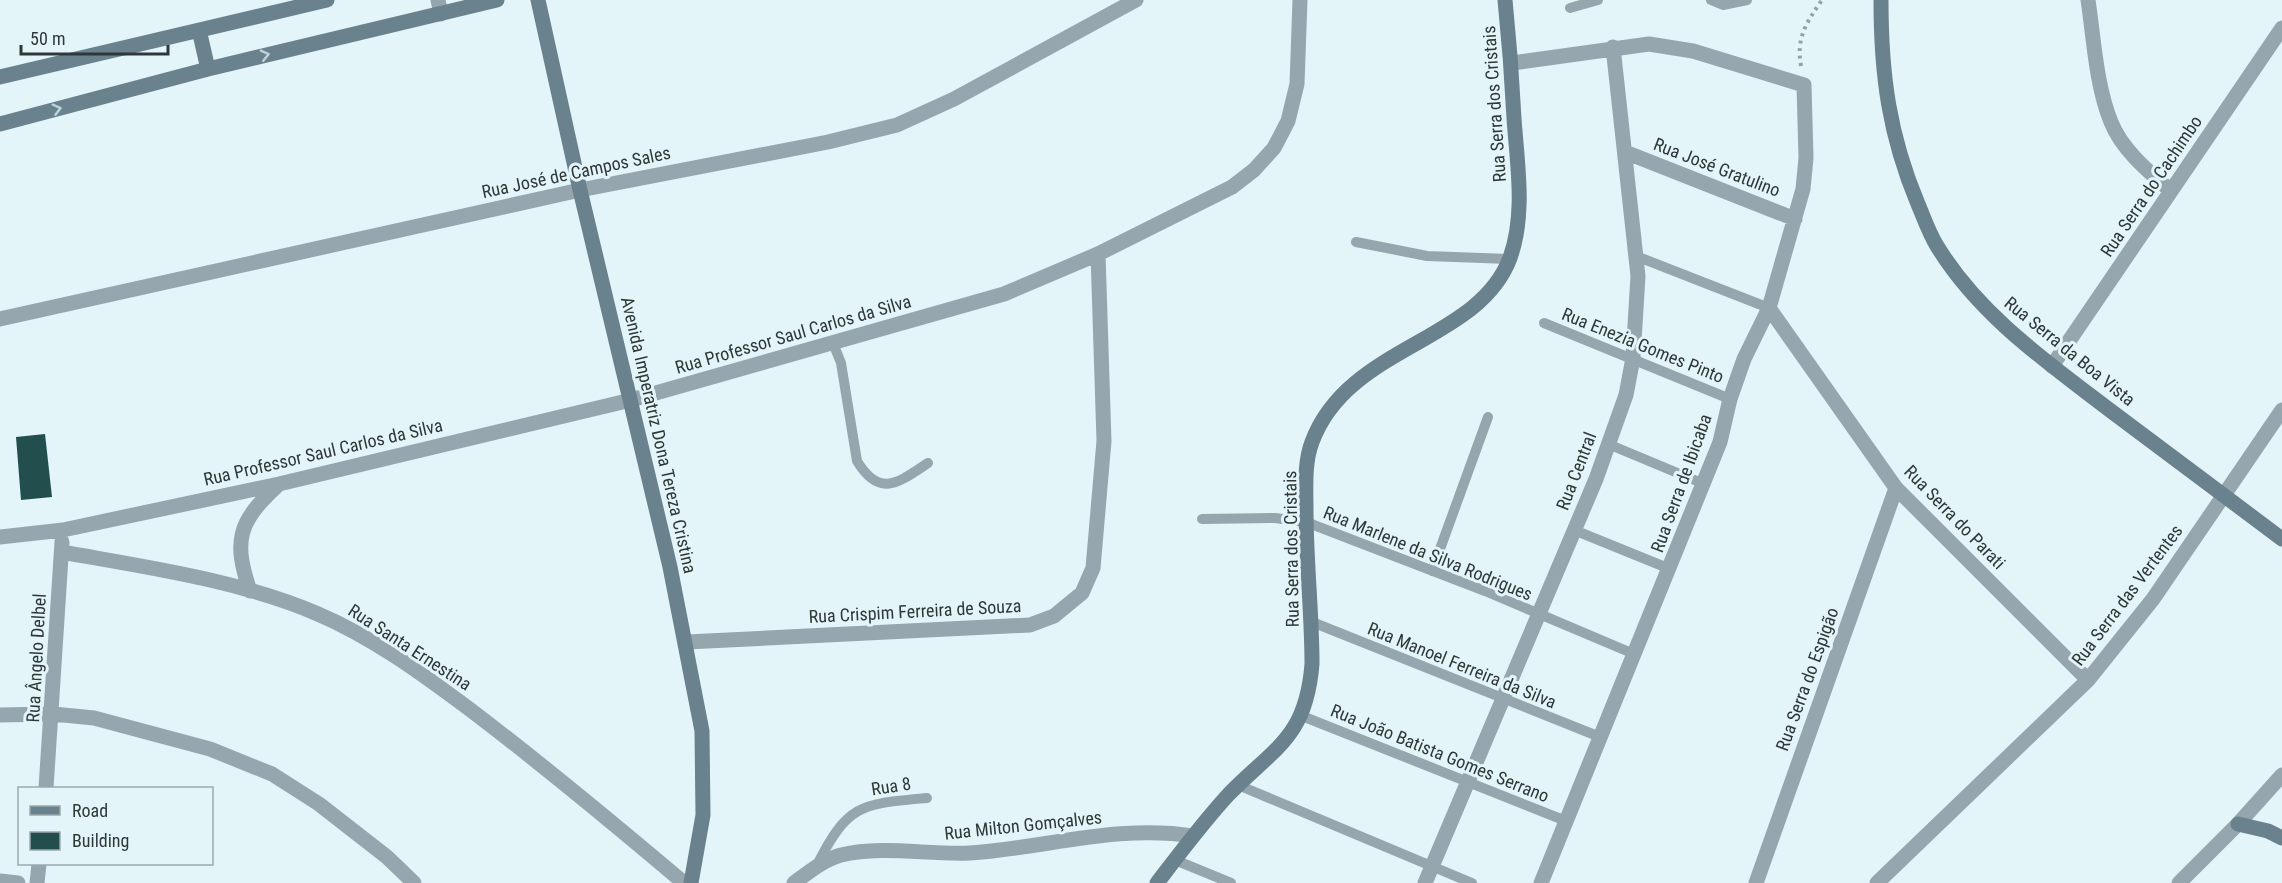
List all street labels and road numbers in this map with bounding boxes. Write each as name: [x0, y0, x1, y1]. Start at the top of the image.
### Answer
street label: Rua Serra dos Cristais: [1478, 25, 1510, 183]
street label: Rua Serra do Cachimbo: [2096, 111, 2206, 261]
street label: Rua José Gratulino: [1651, 133, 1783, 201]
street label: Rua José de Campos Sales: [480, 142, 672, 202]
street label: Rua Professor Saul Carlos da Silva: [673, 290, 913, 378]
street label: Rua Serra da Boa Vista: [2001, 292, 2139, 410]
street label: Avenida Imperatriz Dona Tereza Cristina: [617, 295, 701, 575]
street label: Rua Enezia Gomes Pinto: [1559, 303, 1727, 387]
street label: Rua Serra de Ibicaba: [1646, 411, 1716, 555]
street label: Rua Professor Saul Carlos da Silva: [202, 414, 444, 490]
street label: Rua Central: [1552, 429, 1600, 513]
street label: Rua Serra do Parati: [1900, 461, 2010, 573]
street label: Rua Serra dos Cristais: [1279, 470, 1303, 628]
street label: Rua Marlene da Silva Rodrigues: [1320, 501, 1536, 605]
street label: Rua Serra das Vertentes: [2067, 521, 2187, 669]
street label: Rua Ângelo Delbel: [22, 593, 50, 723]
street label: Rua Crispim Ferreira de Souza: [808, 595, 1022, 627]
street label: Rua Santa Ernestina: [345, 599, 475, 695]
street label: Rua Serra do Espigão: [1771, 604, 1843, 754]
street label: Rua Manoel Ferreira da Silva: [1365, 618, 1559, 712]
street label: Rua João Batista Gomes Serrano: [1328, 700, 1552, 806]
street label: Rua 8: [870, 773, 912, 799]
street label: Rua Milton Gomçalves: [943, 806, 1103, 844]

